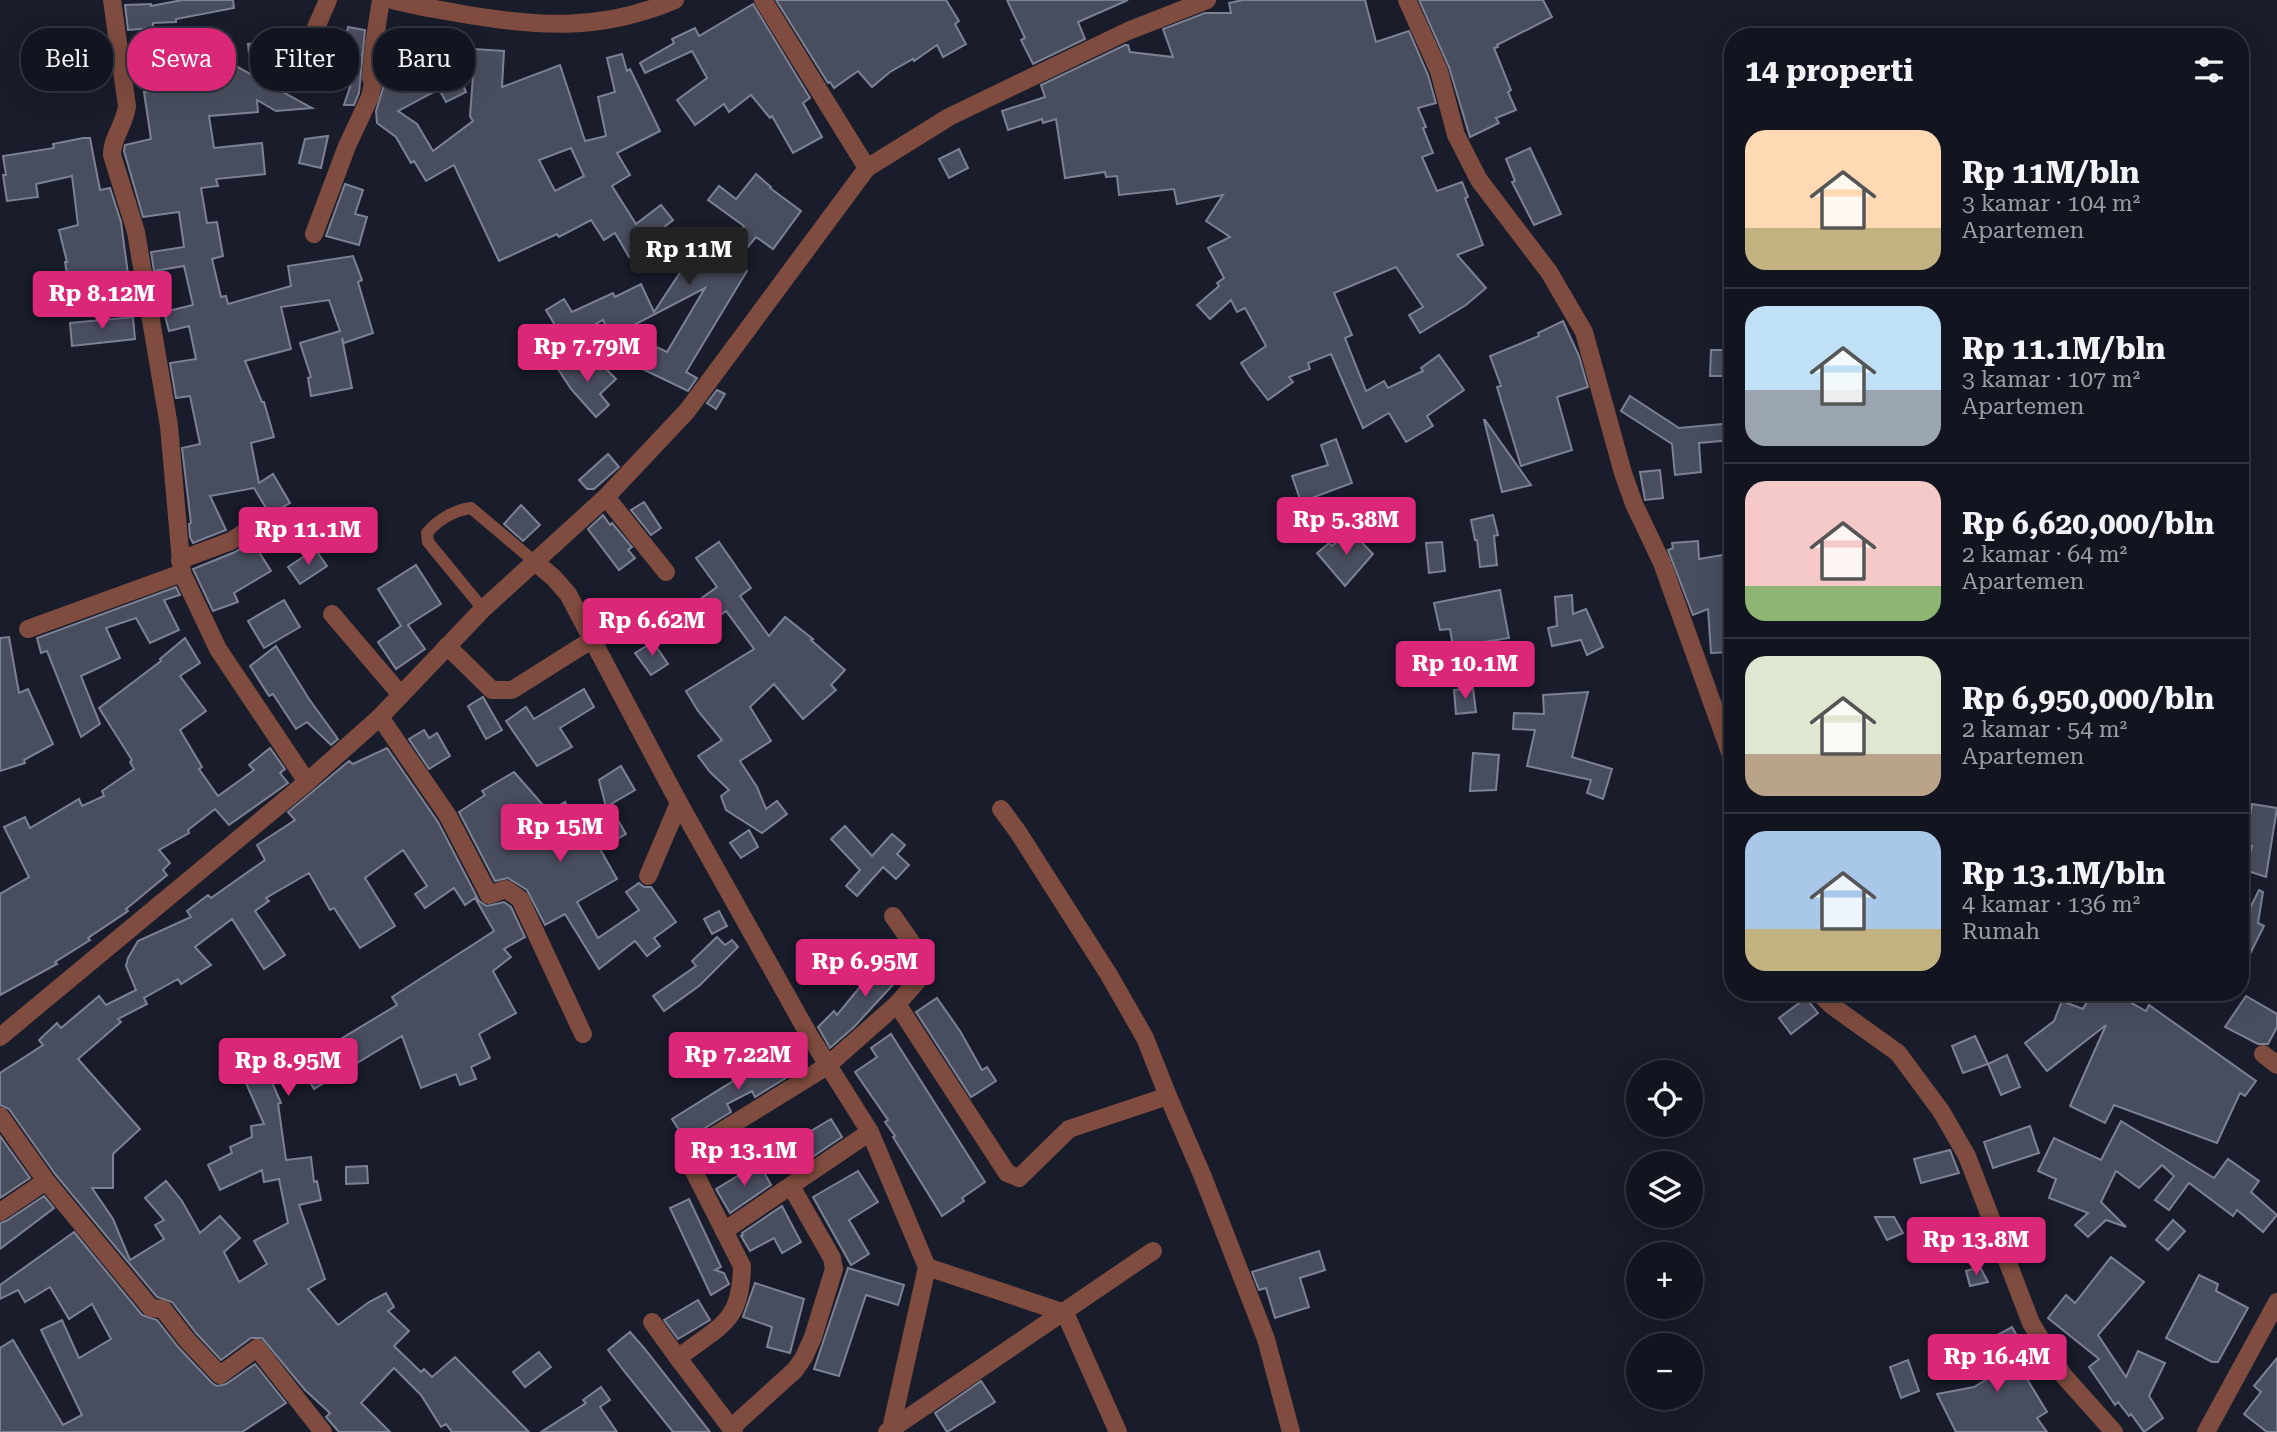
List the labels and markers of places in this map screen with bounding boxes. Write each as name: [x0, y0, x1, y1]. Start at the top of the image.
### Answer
pin: Rp 11M: [632, 228, 746, 287]
pin: Rp 8.12M: [30, 272, 174, 331]
pin: Rp 7.79M: [515, 324, 659, 384]
pin: Rp 5.38M: [1274, 498, 1418, 557]
pin: Rp 11.1M: [236, 508, 380, 567]
pin: Rp 6.62M: [580, 598, 724, 658]
pin: Rp 10.1M: [1393, 642, 1537, 701]
pin: Rp 15M: [503, 804, 617, 864]
pin: Rp 6.95M: [793, 940, 937, 999]
pin: Rp 7.22M: [666, 1032, 810, 1092]
pin: Rp 8.95M: [216, 1038, 360, 1098]
pin: Rp 13.1M: [672, 1128, 816, 1188]
pin: Rp 13.8M: [1904, 1218, 2048, 1277]
pin: Rp 16.4M: [1925, 1334, 2069, 1394]

